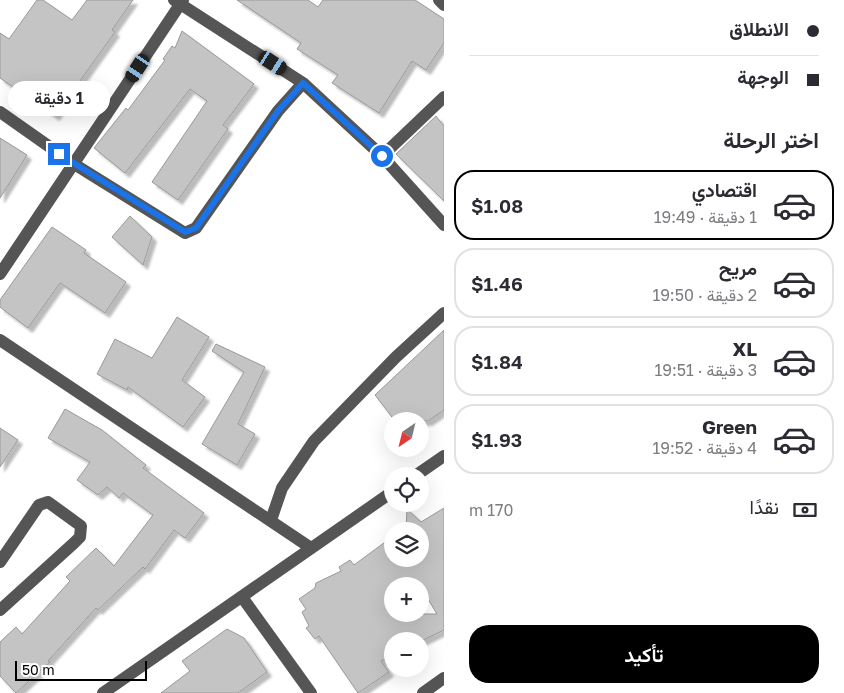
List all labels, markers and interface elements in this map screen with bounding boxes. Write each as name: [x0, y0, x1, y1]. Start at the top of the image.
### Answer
text: الانطلاق: [729, 17, 789, 40]
car: [256, 49, 289, 77]
car: [123, 51, 152, 85]
text: الوجهة: [737, 65, 789, 88]
callout: 1 دقيقة: [8, 82, 110, 116]
text: 1 دقيقة: [34, 88, 84, 108]
text: اختر الرحلة: [723, 126, 819, 153]
route end: [48, 143, 70, 165]
route start: [371, 145, 393, 167]
text: اقتصادي: [692, 178, 757, 201]
icon: car: [772, 183, 817, 228]
text: $1.08: [471, 194, 523, 217]
text: 1 دقيقة · 19:49: [654, 207, 757, 227]
text: مريح: [719, 256, 757, 279]
icon: car: [772, 261, 817, 306]
text: $1.46: [471, 272, 523, 295]
text: 2 دقيقة · 19:50: [652, 285, 757, 305]
text: XL: [732, 337, 757, 360]
icon: car: [772, 339, 817, 384]
text: $1.84: [471, 350, 523, 373]
text: 3 دقيقة · 19:51: [655, 360, 757, 380]
north arrow: [384, 412, 429, 458]
map controls: [384, 412, 429, 677]
text: Green: [702, 415, 757, 438]
icon: car: [772, 417, 817, 462]
text: $1.93: [471, 428, 522, 451]
text: 4 دقيقة · 19:52: [653, 438, 757, 458]
button: locate: [384, 467, 429, 512]
text: نقدًا: [750, 495, 779, 518]
icon: cash: [791, 496, 819, 524]
text: 170 m: [469, 500, 513, 520]
button: layers: [384, 522, 429, 567]
button: +: [384, 577, 429, 622]
button: تأكيد: [469, 625, 819, 683]
button: −: [384, 632, 429, 677]
scale bar: [15, 658, 148, 681]
text: 50 m: [22, 661, 55, 678]

